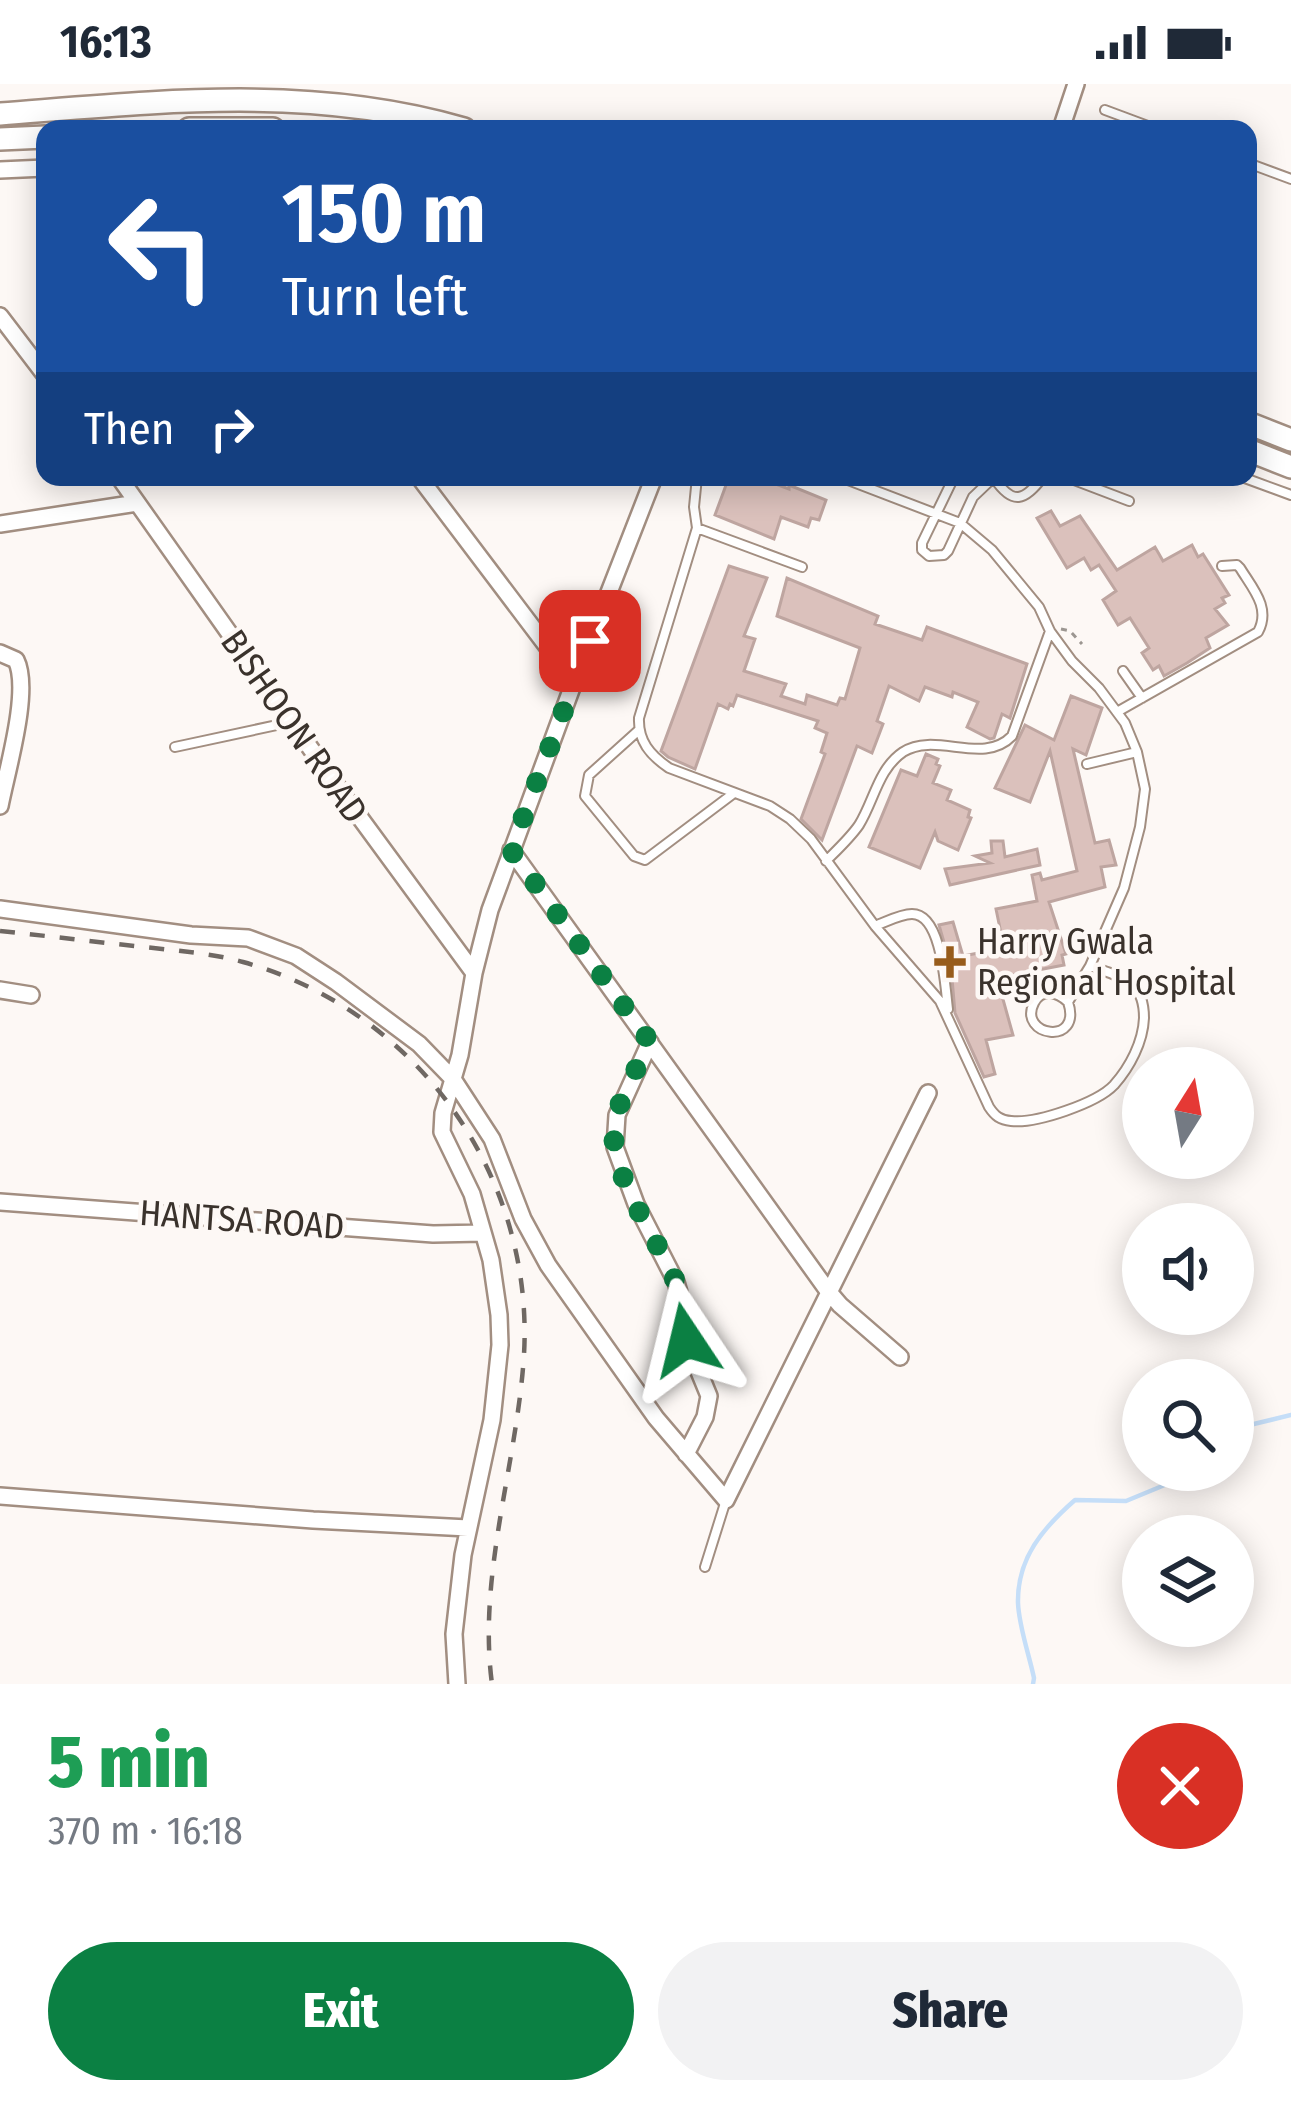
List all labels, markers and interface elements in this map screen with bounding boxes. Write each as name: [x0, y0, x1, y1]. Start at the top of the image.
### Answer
text: 16:13: [60, 15, 152, 69]
text: 150 m: [282, 163, 486, 264]
icon: left: [84, 168, 240, 324]
text: Turn left: [282, 265, 468, 329]
icon: right: [199, 396, 265, 462]
text: Then: [84, 402, 175, 456]
pin: [539, 590, 641, 692]
icon: arrive: [557, 608, 623, 674]
street label: BISHOON ROAD: [211, 621, 377, 832]
place label: Harry Gwala Regional Hospital: [977, 920, 1236, 1005]
marker: Harry Gwala Regional Hospital: [934, 946, 966, 978]
north arrow: [1122, 1047, 1254, 1179]
map controls: [1122, 1047, 1254, 1647]
street label: HANTSA ROAD: [138, 1191, 346, 1249]
button: sound: [1122, 1203, 1254, 1335]
position arrow: [623, 1277, 749, 1403]
button: search: [1122, 1359, 1254, 1491]
button: layers: [1122, 1515, 1254, 1647]
text: 5 min: [48, 1720, 210, 1806]
button: close: [1117, 1723, 1243, 1849]
text: 370 m · 16:18: [48, 1808, 243, 1854]
button: Exit: [48, 1942, 634, 2080]
button: Share: [658, 1942, 1243, 2080]

